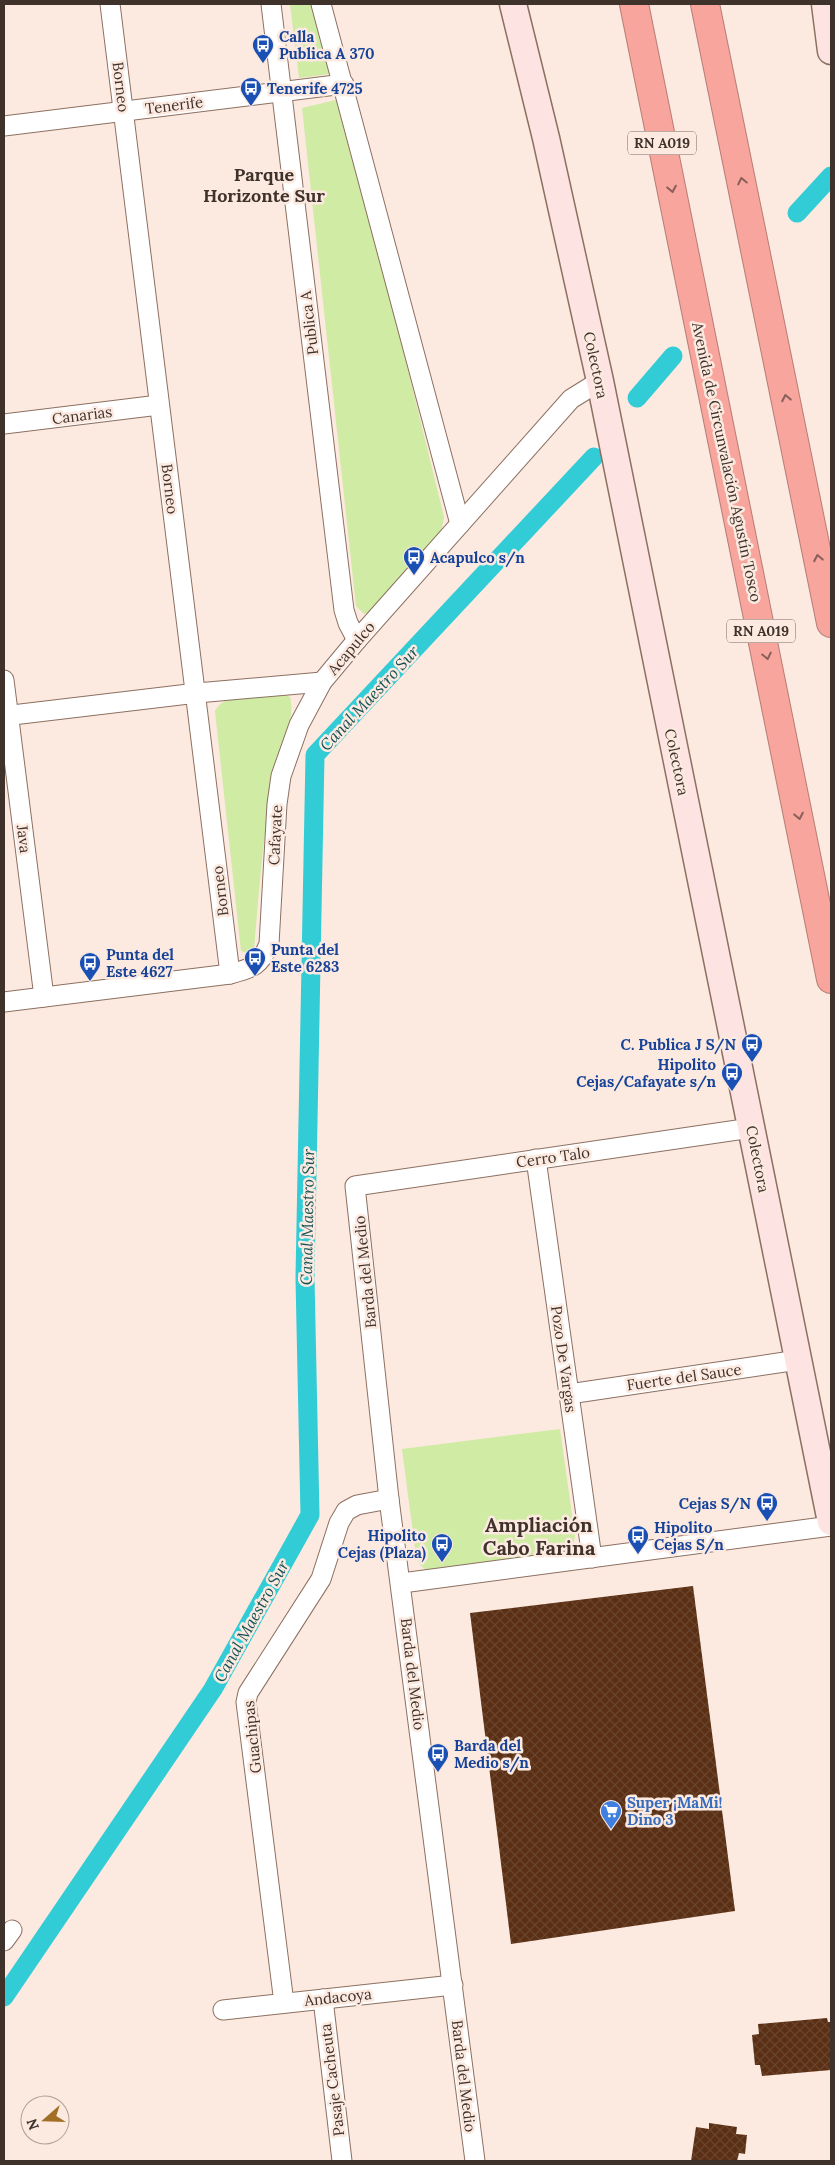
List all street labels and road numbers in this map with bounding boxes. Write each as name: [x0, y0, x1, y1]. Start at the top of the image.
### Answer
street label: Borneo: [108, 61, 134, 113]
street label: Tenerife: [144, 92, 204, 118]
road number: RN A019: [628, 132, 696, 154]
street label: Publica A: [296, 289, 322, 356]
street label: Avenida de Circunvalación Agustín Tosco: [688, 319, 766, 604]
street label: Colectora: [580, 330, 612, 400]
street label: Canarias: [51, 402, 113, 428]
street label: Borneo: [157, 463, 183, 515]
street label: Acapulco: [323, 617, 379, 679]
road number: RN A019: [727, 620, 795, 642]
street label: Colectora: [661, 727, 693, 797]
street label: Cafayate: [264, 804, 286, 866]
street label: Java: [13, 823, 35, 854]
street label: Borneo: [207, 865, 233, 917]
street label: Colectora: [742, 1124, 774, 1194]
street label: Cerro Talo: [515, 1142, 591, 1172]
street label: Barda del Medio: [350, 1215, 380, 1329]
street label: Pozo De Vargas: [547, 1304, 581, 1414]
street label: Fuerte del Sauce: [625, 1360, 743, 1394]
street label: Barda del Medio: [397, 1617, 429, 1731]
street label: Guachipas: [239, 1700, 265, 1774]
street label: Andacoya: [302, 1984, 373, 2010]
street label: Barda del Medio: [448, 2019, 480, 2133]
street label: Pasaje Cacheuta: [316, 2022, 348, 2137]

